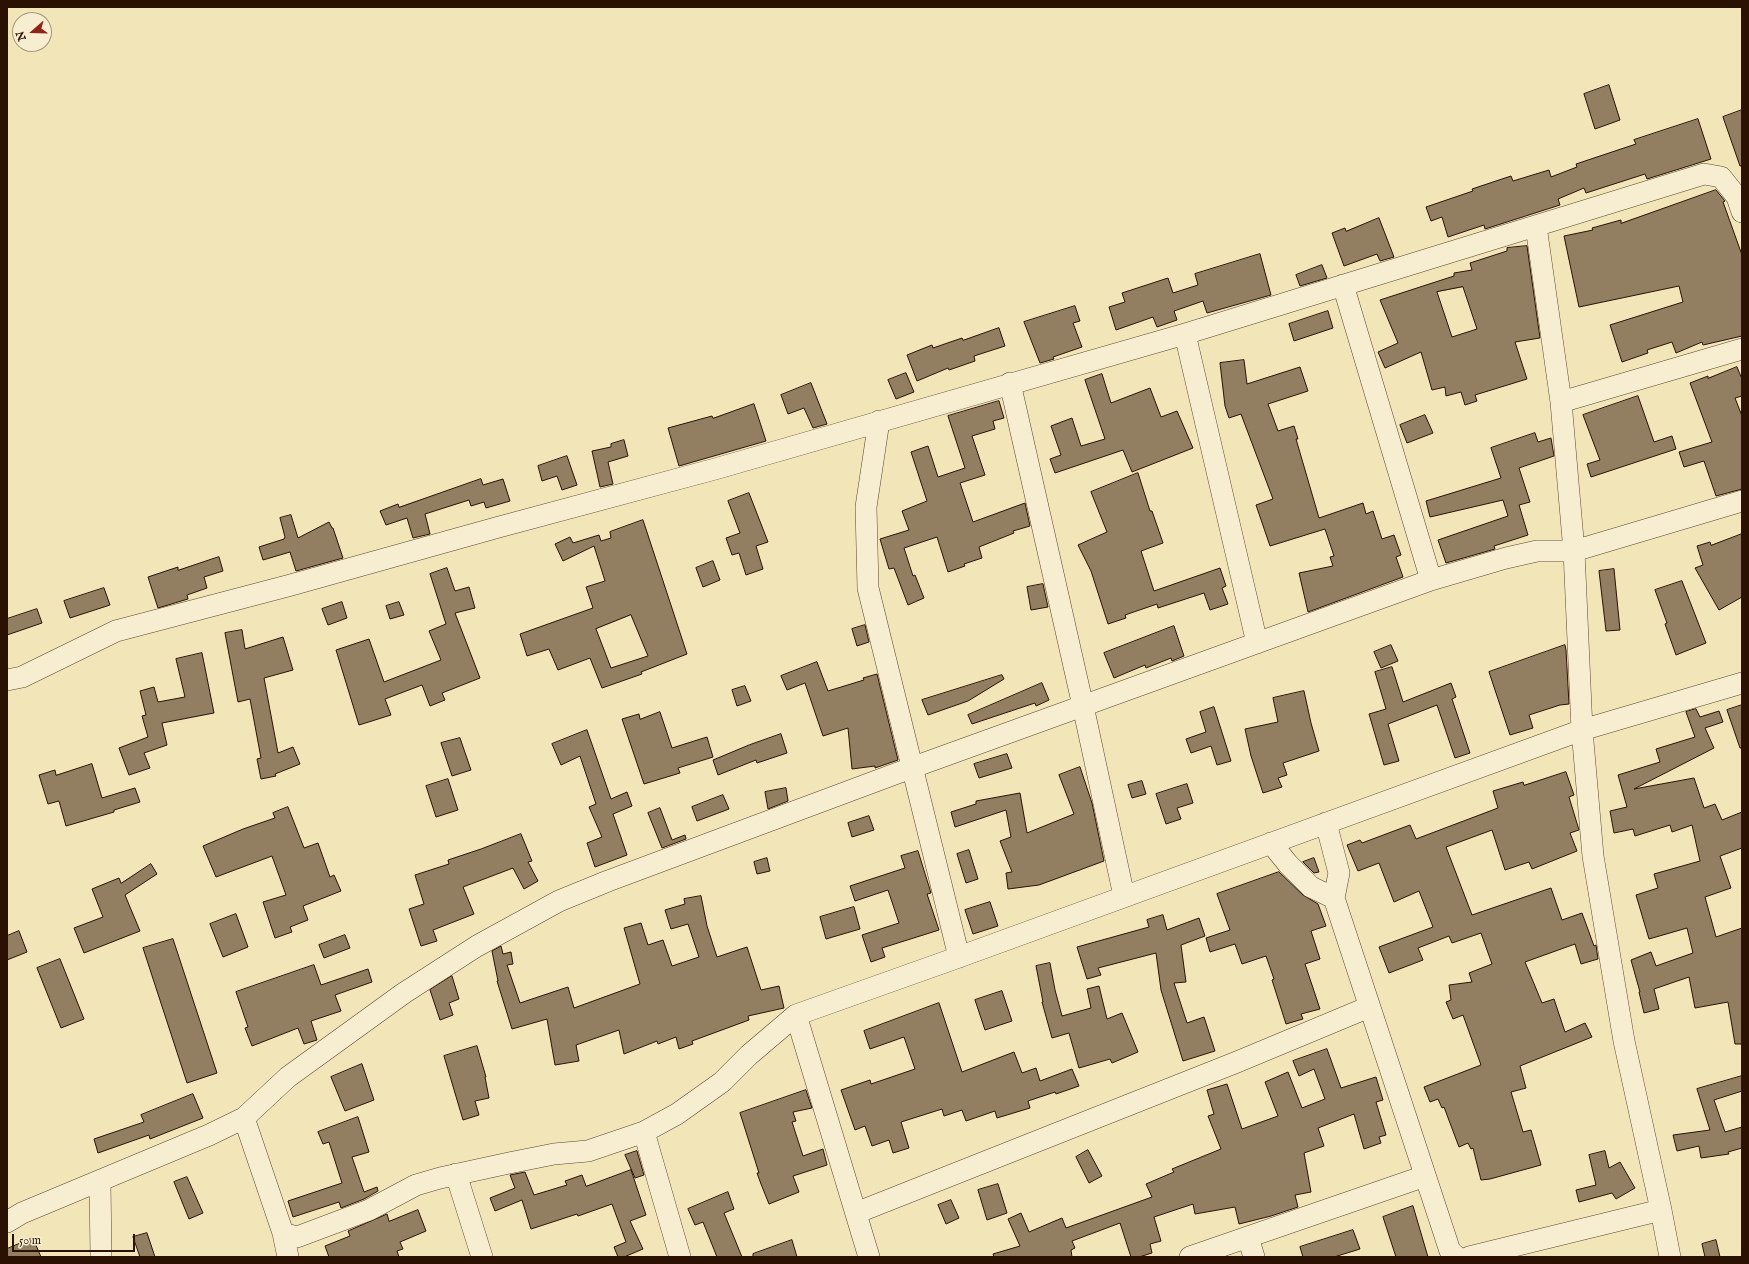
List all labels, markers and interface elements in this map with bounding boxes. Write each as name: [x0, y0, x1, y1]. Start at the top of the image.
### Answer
north arrow: [12, 12, 52, 52]
text: N: [13, 29, 30, 43]
scale bar: [14, 1226, 137, 1252]
text: 50 m: [19, 1233, 41, 1248]

